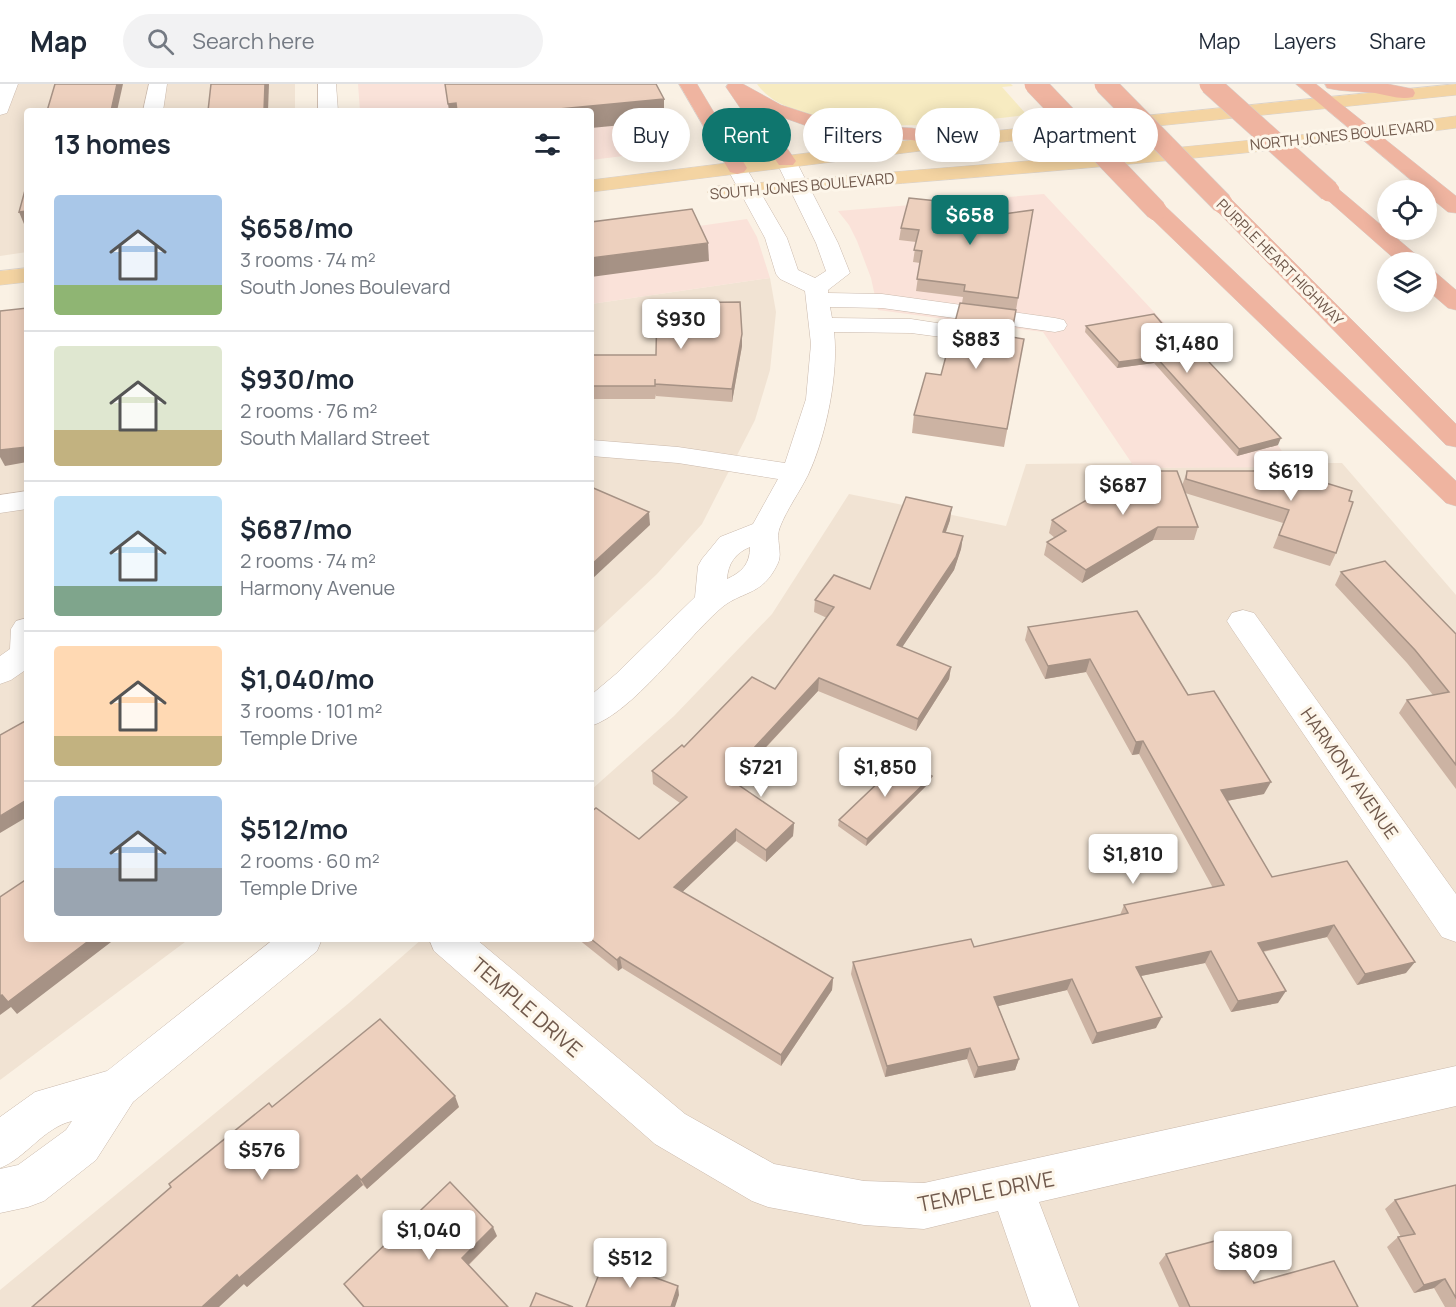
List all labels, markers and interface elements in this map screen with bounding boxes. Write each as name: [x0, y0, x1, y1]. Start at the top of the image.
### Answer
search box: [123, 14, 543, 68]
text: Map: [30, 22, 87, 60]
icon: search: [144, 25, 177, 58]
text: Search here: [192, 26, 315, 56]
text: Map: [1199, 27, 1240, 55]
text: Layers: [1273, 27, 1336, 55]
text: Share: [1369, 27, 1426, 55]
chip: Buy: [612, 108, 690, 162]
chip: Rent: [702, 108, 791, 162]
chip: Filters: [803, 108, 903, 162]
chip: New: [915, 108, 1000, 162]
chip: Apartment: [1012, 108, 1158, 162]
street label: NORTH JONES BOULEVARD: [1249, 115, 1435, 155]
text: 13 homes: [54, 126, 171, 162]
icon: filters: [531, 128, 564, 161]
street label: SOUTH JONES BOULEVARD: [709, 167, 895, 205]
map controls: [1377, 180, 1437, 312]
button: locate: [1377, 180, 1437, 240]
street label: PURPLE HEART HIGHWAY: [1212, 194, 1348, 330]
pin: $658: [934, 195, 1006, 246]
text: $658: [946, 201, 994, 228]
text: $658/mo: [240, 210, 353, 246]
icon: home: [102, 219, 174, 291]
text: 3 rooms · 74 m²: [240, 246, 376, 273]
button: layers: [1377, 252, 1437, 312]
text: South Jones Boulevard: [240, 273, 451, 300]
pin: $930: [645, 299, 717, 350]
text: $930: [656, 305, 706, 332]
pin: $883: [940, 319, 1012, 370]
pin: $1,480: [1138, 323, 1236, 374]
text: $883: [952, 325, 1000, 352]
text: $1,480: [1155, 329, 1219, 356]
text: $930/mo: [240, 361, 354, 397]
icon: home: [102, 370, 174, 442]
text: 2 rooms · 76 m²: [240, 397, 377, 424]
text: South Mallard Street: [240, 424, 430, 451]
pin: $619: [1255, 451, 1327, 502]
text: $619: [1268, 457, 1314, 484]
pin: $687: [1087, 465, 1159, 516]
text: $687: [1099, 471, 1147, 498]
text: $687/mo: [240, 511, 352, 547]
icon: home: [102, 520, 174, 592]
text: 2 rooms · 74 m²: [240, 547, 376, 574]
text: Harmony Avenue: [240, 574, 395, 601]
text: $1,040/mo: [240, 661, 374, 697]
icon: home: [102, 670, 174, 742]
text: 3 rooms · 101 m²: [240, 697, 382, 724]
street label: HARMONY AVENUE: [1296, 703, 1404, 843]
text: Temple Drive: [240, 724, 358, 751]
pin: $721: [725, 747, 797, 798]
pin: $1,850: [836, 747, 934, 798]
text: $721: [739, 753, 783, 780]
text: $1,850: [853, 753, 917, 780]
text: $512/mo: [240, 811, 348, 847]
icon: home: [102, 820, 174, 892]
pin: $1,810: [1084, 834, 1182, 885]
text: $1,810: [1103, 840, 1163, 867]
text: 2 rooms · 60 m²: [240, 847, 380, 874]
text: Temple Drive: [240, 874, 358, 901]
street label: TEMPLE DRIVE: [466, 951, 588, 1063]
pin: $576: [226, 1130, 298, 1181]
text: $576: [238, 1136, 286, 1163]
street label: TEMPLE DRIVE: [915, 1164, 1057, 1218]
pin: $1,040: [380, 1210, 478, 1261]
text: $1,040: [396, 1216, 462, 1243]
pin: $809: [1217, 1231, 1289, 1282]
text: $809: [1228, 1237, 1278, 1264]
pin: $512: [594, 1238, 666, 1289]
text: $512: [608, 1244, 652, 1271]

